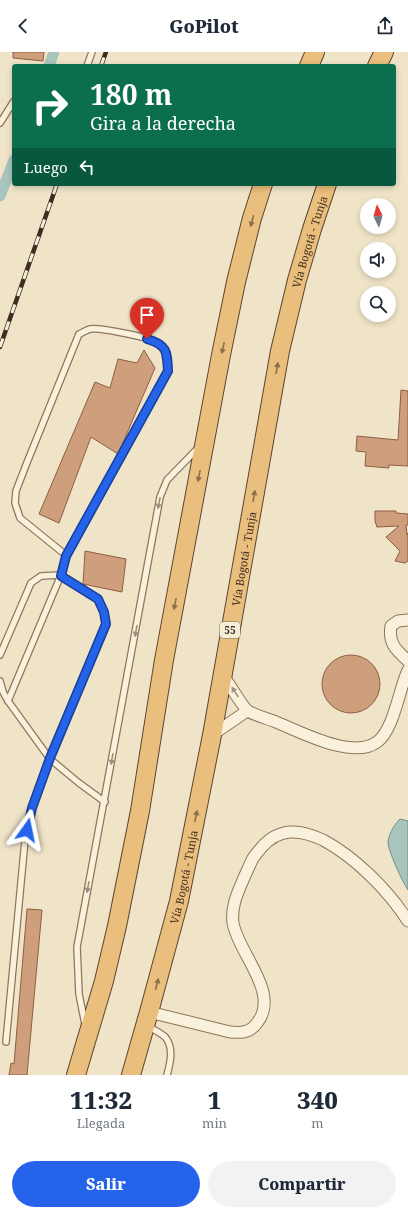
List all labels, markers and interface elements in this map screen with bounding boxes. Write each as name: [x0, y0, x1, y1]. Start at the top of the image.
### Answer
text: GoPilot: [169, 14, 239, 38]
icon: back: [12, 15, 34, 37]
icon: share: [374, 15, 396, 37]
text: 180 m: [90, 75, 172, 113]
icon: right: [24, 80, 76, 132]
text: Gira a la derecha: [90, 111, 236, 135]
icon: left: [76, 156, 98, 178]
text: Luego: [24, 157, 68, 177]
street label: Vía Bogotá - Tunja: [288, 194, 330, 289]
north arrow: [360, 198, 396, 234]
map controls: [360, 198, 396, 322]
one-way arrow: [248, 215, 254, 228]
button: sound: [360, 242, 396, 278]
button: search: [360, 286, 396, 322]
pin: [130, 298, 164, 339]
icon: arrive: [136, 304, 158, 326]
one-way arrow: [219, 342, 225, 354]
one-way arrow: [275, 361, 281, 374]
one-way arrow: [196, 470, 202, 482]
one-way arrow: [252, 489, 258, 502]
one-way arrow: [156, 497, 162, 509]
street label: Vía Bogotá - Tunja: [228, 510, 259, 607]
one-way arrow: [172, 598, 178, 610]
road number: 55: [220, 622, 240, 638]
one-way arrow: [132, 625, 138, 637]
one-way arrow: [231, 687, 239, 698]
one-way arrow: [109, 753, 115, 765]
position arrow: [6, 809, 48, 851]
one-way arrow: [194, 810, 200, 822]
street label: Vía Bogotá - Tunja: [166, 829, 200, 925]
one-way arrow: [85, 880, 91, 893]
one-way arrow: [154, 977, 160, 989]
text: 11:32: [70, 1083, 132, 1116]
text: 1: [208, 1083, 221, 1116]
text: 340: [297, 1083, 338, 1116]
text: Llegada: [77, 1114, 125, 1132]
text: min: [202, 1114, 227, 1132]
text: m: [311, 1114, 324, 1132]
button: Salir: [12, 1161, 200, 1207]
button: Compartir: [208, 1161, 396, 1207]

